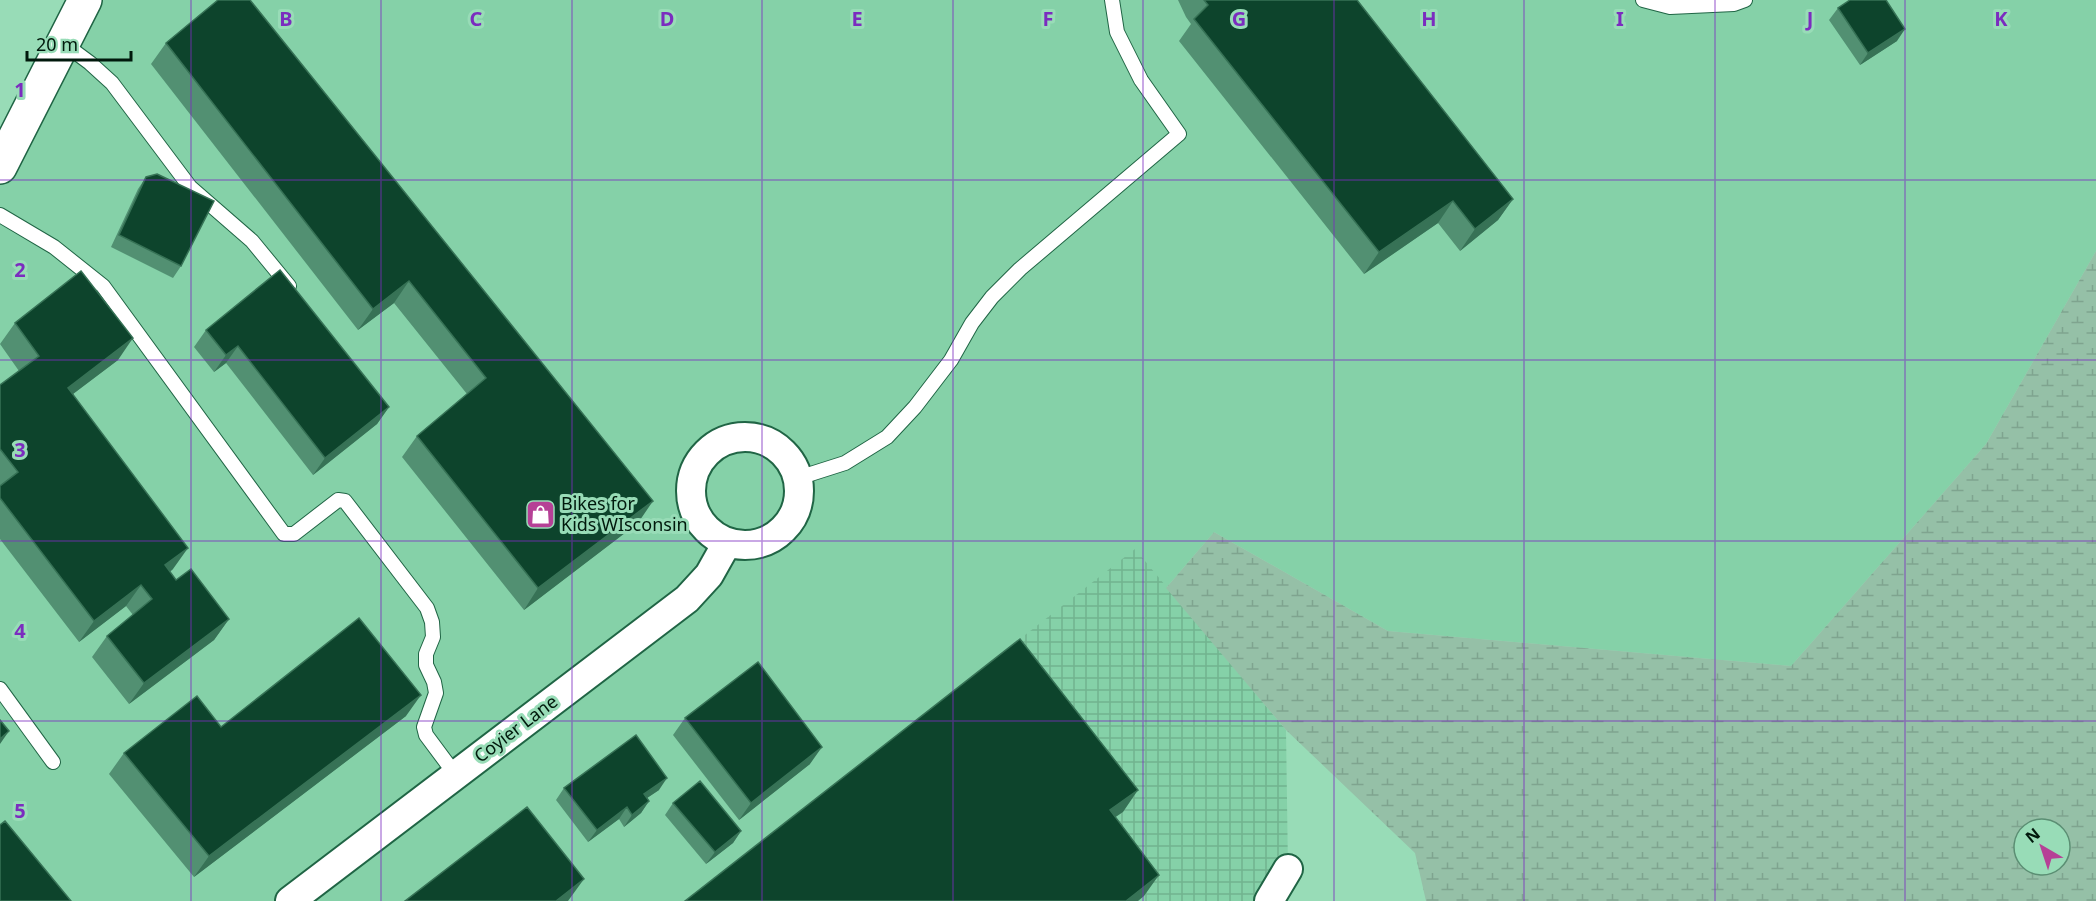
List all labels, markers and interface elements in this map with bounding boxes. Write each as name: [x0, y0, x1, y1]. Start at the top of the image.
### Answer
text: B: [279, 5, 293, 32]
text: C: [470, 5, 483, 32]
text: D: [660, 5, 674, 32]
text: E: [851, 5, 863, 32]
text: F: [1043, 5, 1053, 32]
text: G: [1232, 5, 1246, 32]
text: H: [1421, 5, 1437, 32]
text: I: [1616, 5, 1624, 32]
text: J: [1805, 5, 1813, 32]
text: K: [1994, 5, 2008, 32]
scale bar: [27, 24, 130, 62]
text: 20 m: [36, 32, 78, 56]
text: 1: [14, 76, 26, 103]
text: 2: [14, 256, 26, 283]
text: 3: [14, 436, 26, 463]
place label: Bikes for Kids WIsconsin: [561, 491, 688, 536]
shop icon: Bikes for Kids WIsconsin: [524, 498, 556, 530]
text: 4: [14, 617, 26, 644]
street label: Coyier Lane: [469, 689, 562, 768]
text: 5: [14, 797, 26, 824]
north arrow: [2012, 817, 2072, 877]
text: N: [2021, 823, 2045, 848]

